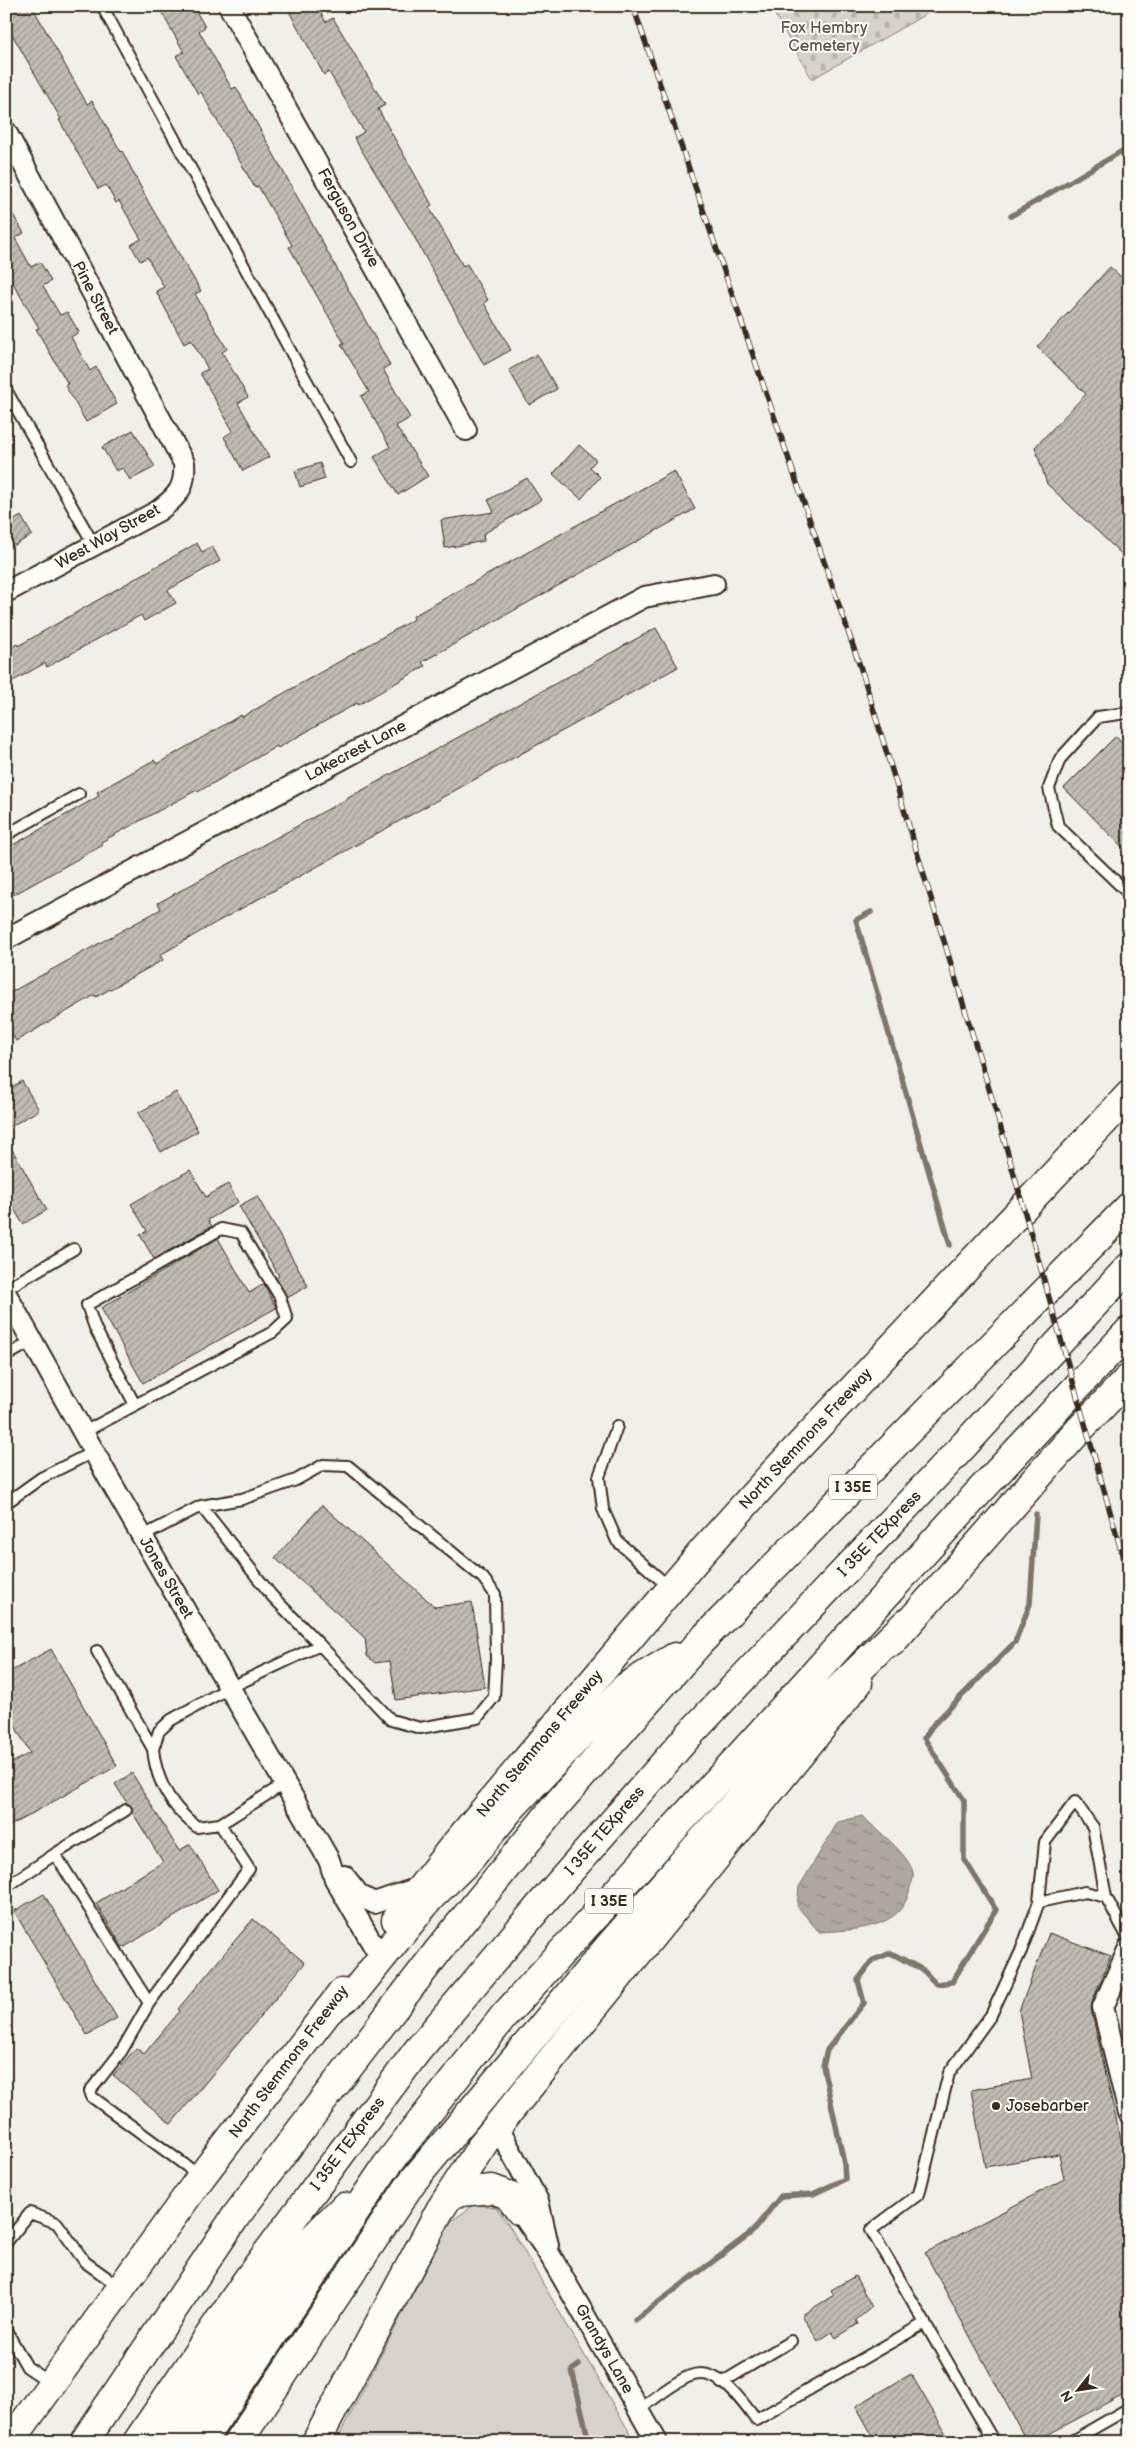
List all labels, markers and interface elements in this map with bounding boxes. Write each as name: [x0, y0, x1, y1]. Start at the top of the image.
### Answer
park label: Fox Hembry Cemetery: [781, 19, 868, 56]
street label: Ferguson Drive: [313, 165, 383, 271]
street label: Pine Street: [68, 258, 122, 338]
street label: West Way Street: [52, 500, 164, 574]
street label: Lakecrest Lane: [302, 716, 410, 786]
street label: North Stemmons Freeway: [736, 1364, 877, 1514]
road number: I 35E: [829, 1474, 877, 1500]
street label: I 35E TEXpress: [834, 1487, 926, 1581]
street label: Jones Street: [135, 1534, 197, 1622]
street label: North Stemmons Freeway: [473, 1666, 608, 1821]
street label: I 35E TEXpress: [561, 1782, 649, 1879]
road number: I 35E: [585, 1888, 633, 1914]
street label: North Stemmons Freeway: [225, 1981, 353, 2142]
street label: I 35E TEXpress: [307, 2094, 389, 2194]
place label: Josebarber: [1006, 2097, 1089, 2116]
marker: Josebarber: [990, 2100, 1002, 2112]
street label: Grandys Lane: [571, 2301, 638, 2398]
north arrow: [1052, 2366, 1102, 2416]
text: N: [1057, 2387, 1077, 2405]

